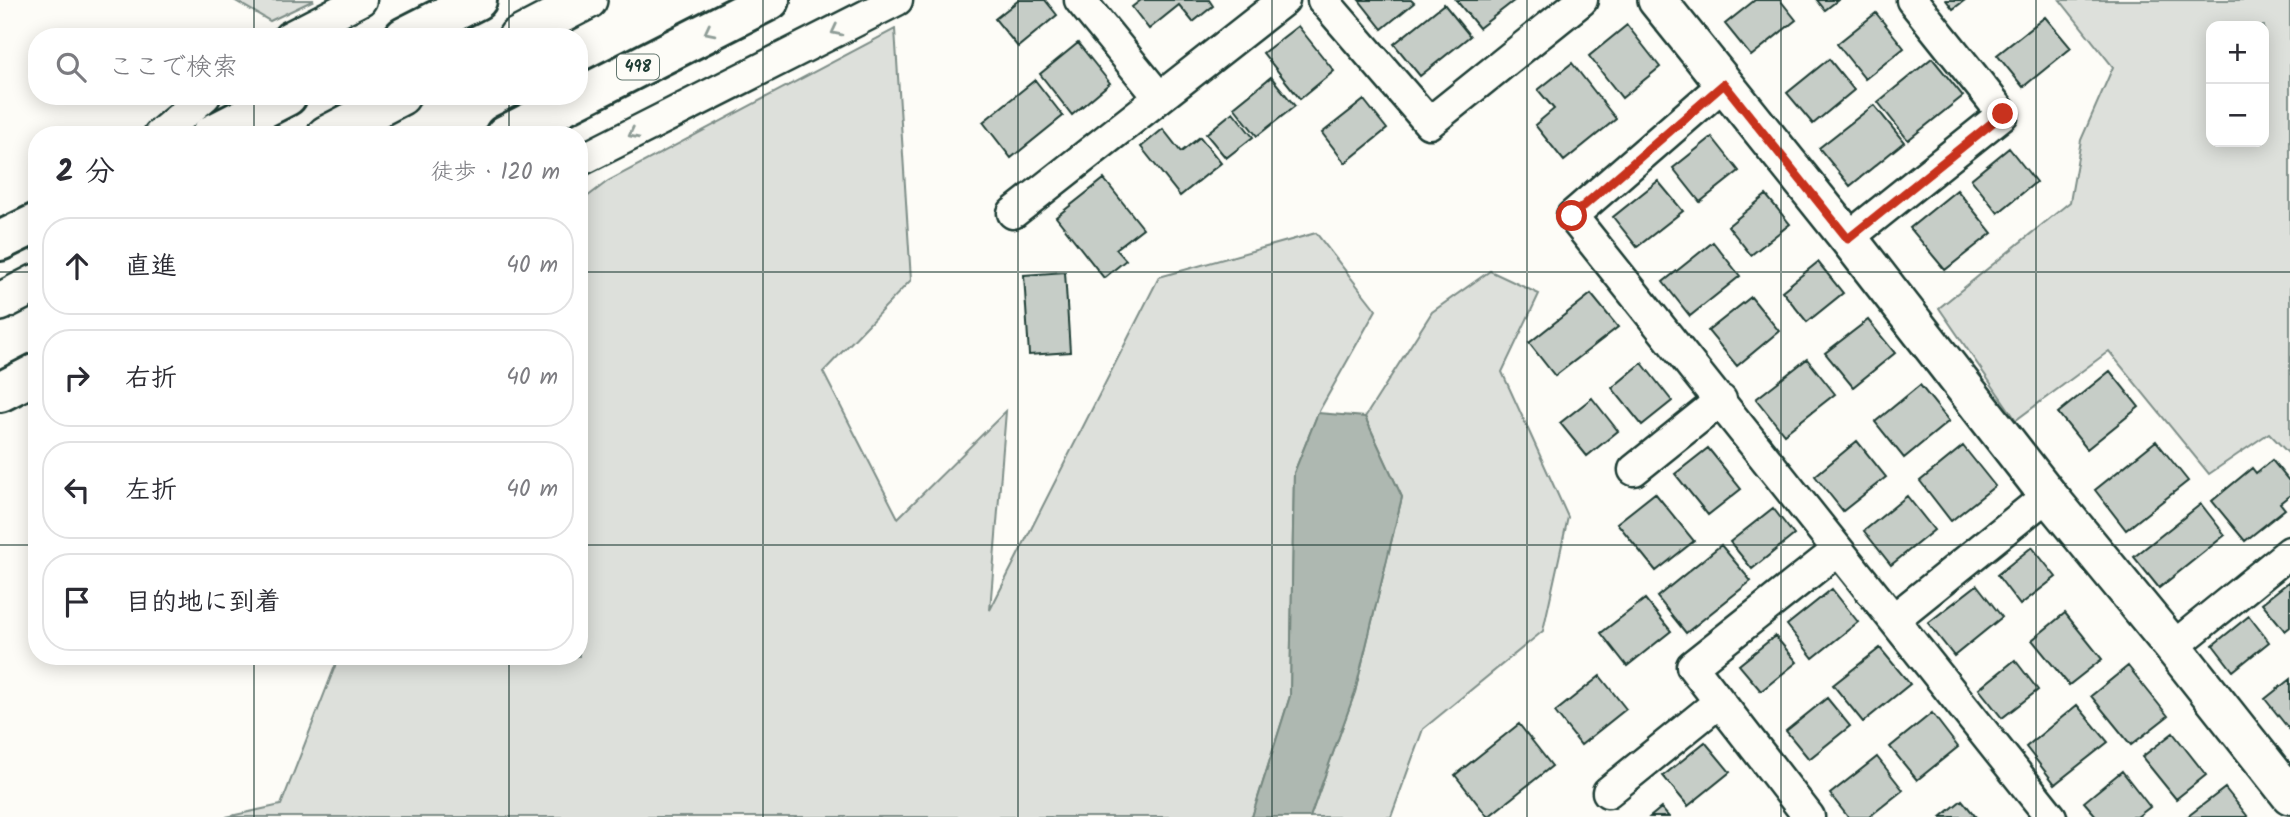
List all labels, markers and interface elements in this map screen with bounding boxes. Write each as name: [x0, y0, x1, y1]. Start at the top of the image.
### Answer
map controls: [2206, 21, 2269, 147]
button: +: [2206, 21, 2269, 84]
one-way arrow: [704, 22, 717, 36]
one-way arrow: [831, 22, 843, 36]
search box: [28, 28, 588, 105]
text: ここで検索: [108, 47, 238, 89]
icon: search: [52, 48, 90, 86]
road number: 498: [617, 54, 659, 80]
button: −: [2206, 84, 2269, 147]
route end: [1987, 98, 2018, 129]
one-way arrow: [628, 126, 640, 139]
text: 2 分: [56, 149, 115, 197]
text: 徒歩 · 120 m: [430, 155, 560, 191]
route start: [1556, 200, 1587, 231]
text: 直進: [125, 246, 177, 288]
icon: ahead: [58, 247, 96, 285]
text: 40 m: [506, 248, 558, 284]
text: 右折: [125, 358, 177, 400]
icon: right: [58, 359, 96, 397]
text: 40 m: [506, 360, 558, 396]
text: 左折: [125, 470, 177, 512]
icon: left: [58, 471, 96, 509]
text: 40 m: [506, 472, 558, 508]
text: 目的地に到着: [125, 582, 281, 624]
icon: arrive: [58, 583, 96, 621]

